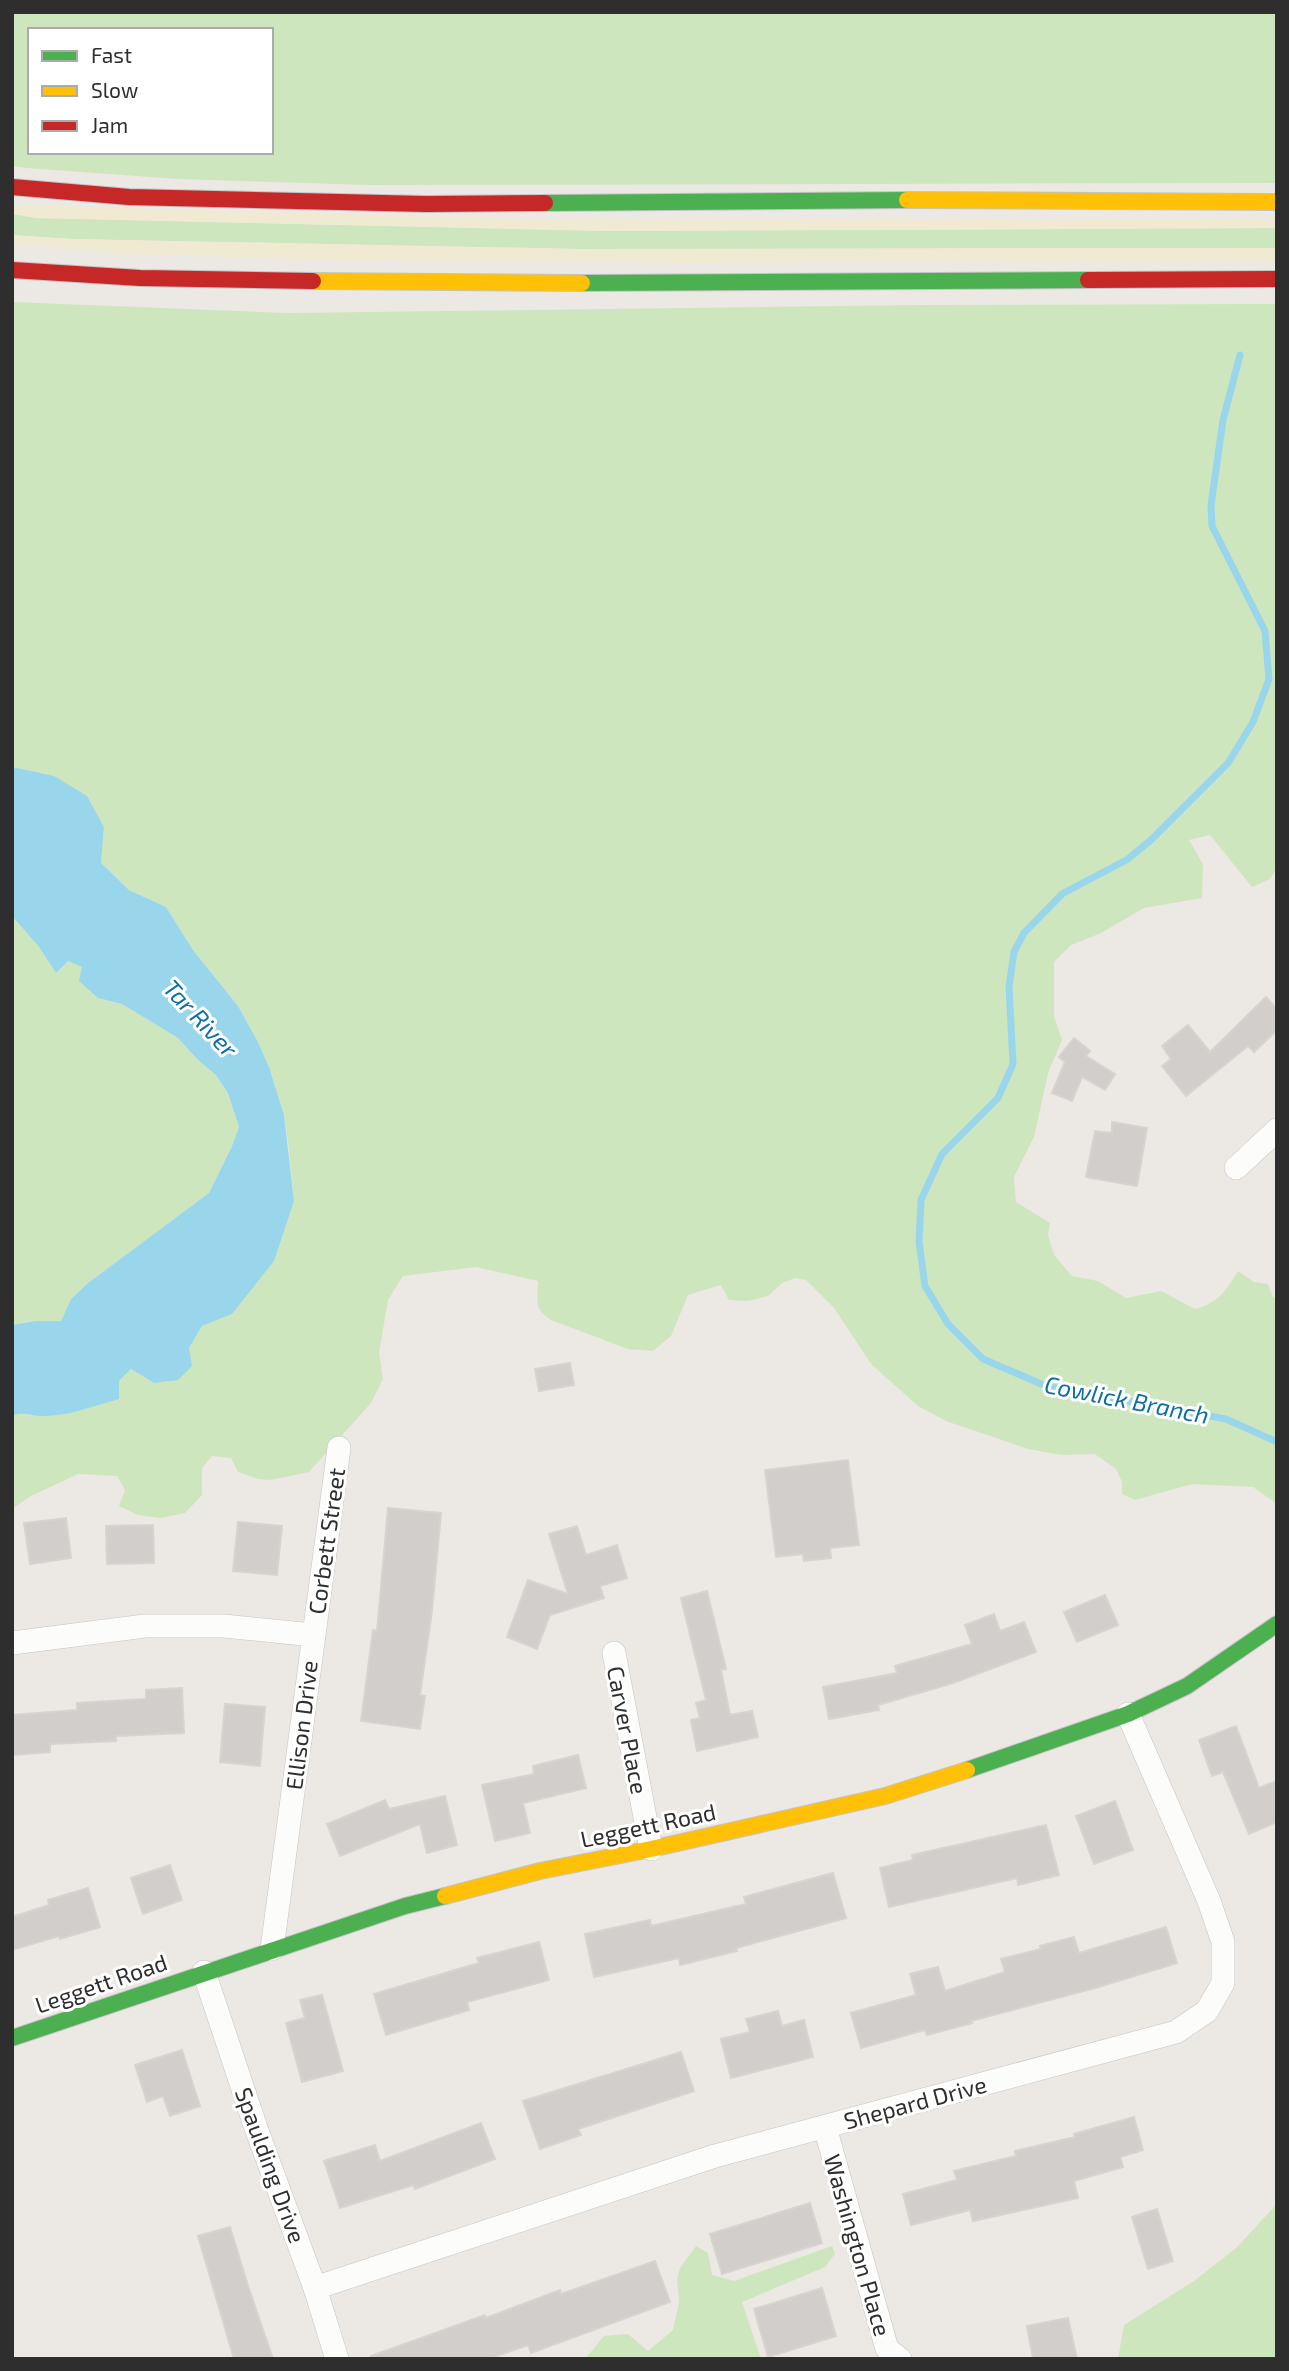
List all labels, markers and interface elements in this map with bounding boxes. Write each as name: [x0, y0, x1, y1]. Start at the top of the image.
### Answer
legend: [28, 28, 273, 154]
text: Fast: [91, 42, 132, 67]
text: Slow: [91, 77, 138, 102]
text: Jam: [91, 112, 128, 137]
water label: Tar River: [158, 973, 244, 1063]
water label: Cowlick Branch: [1042, 1369, 1212, 1429]
street label: Corbett Street: [302, 1466, 350, 1616]
street label: Ellison Drive: [279, 1659, 323, 1791]
street label: Carver Place: [602, 1664, 654, 1796]
street label: Leggett Road: [578, 1797, 718, 1853]
street label: Leggett Road: [31, 1947, 171, 2019]
street label: Shepard Drive: [841, 2070, 989, 2134]
street label: Spaulding Drive: [230, 2083, 312, 2247]
street label: Washington Place: [819, 2151, 897, 2339]

